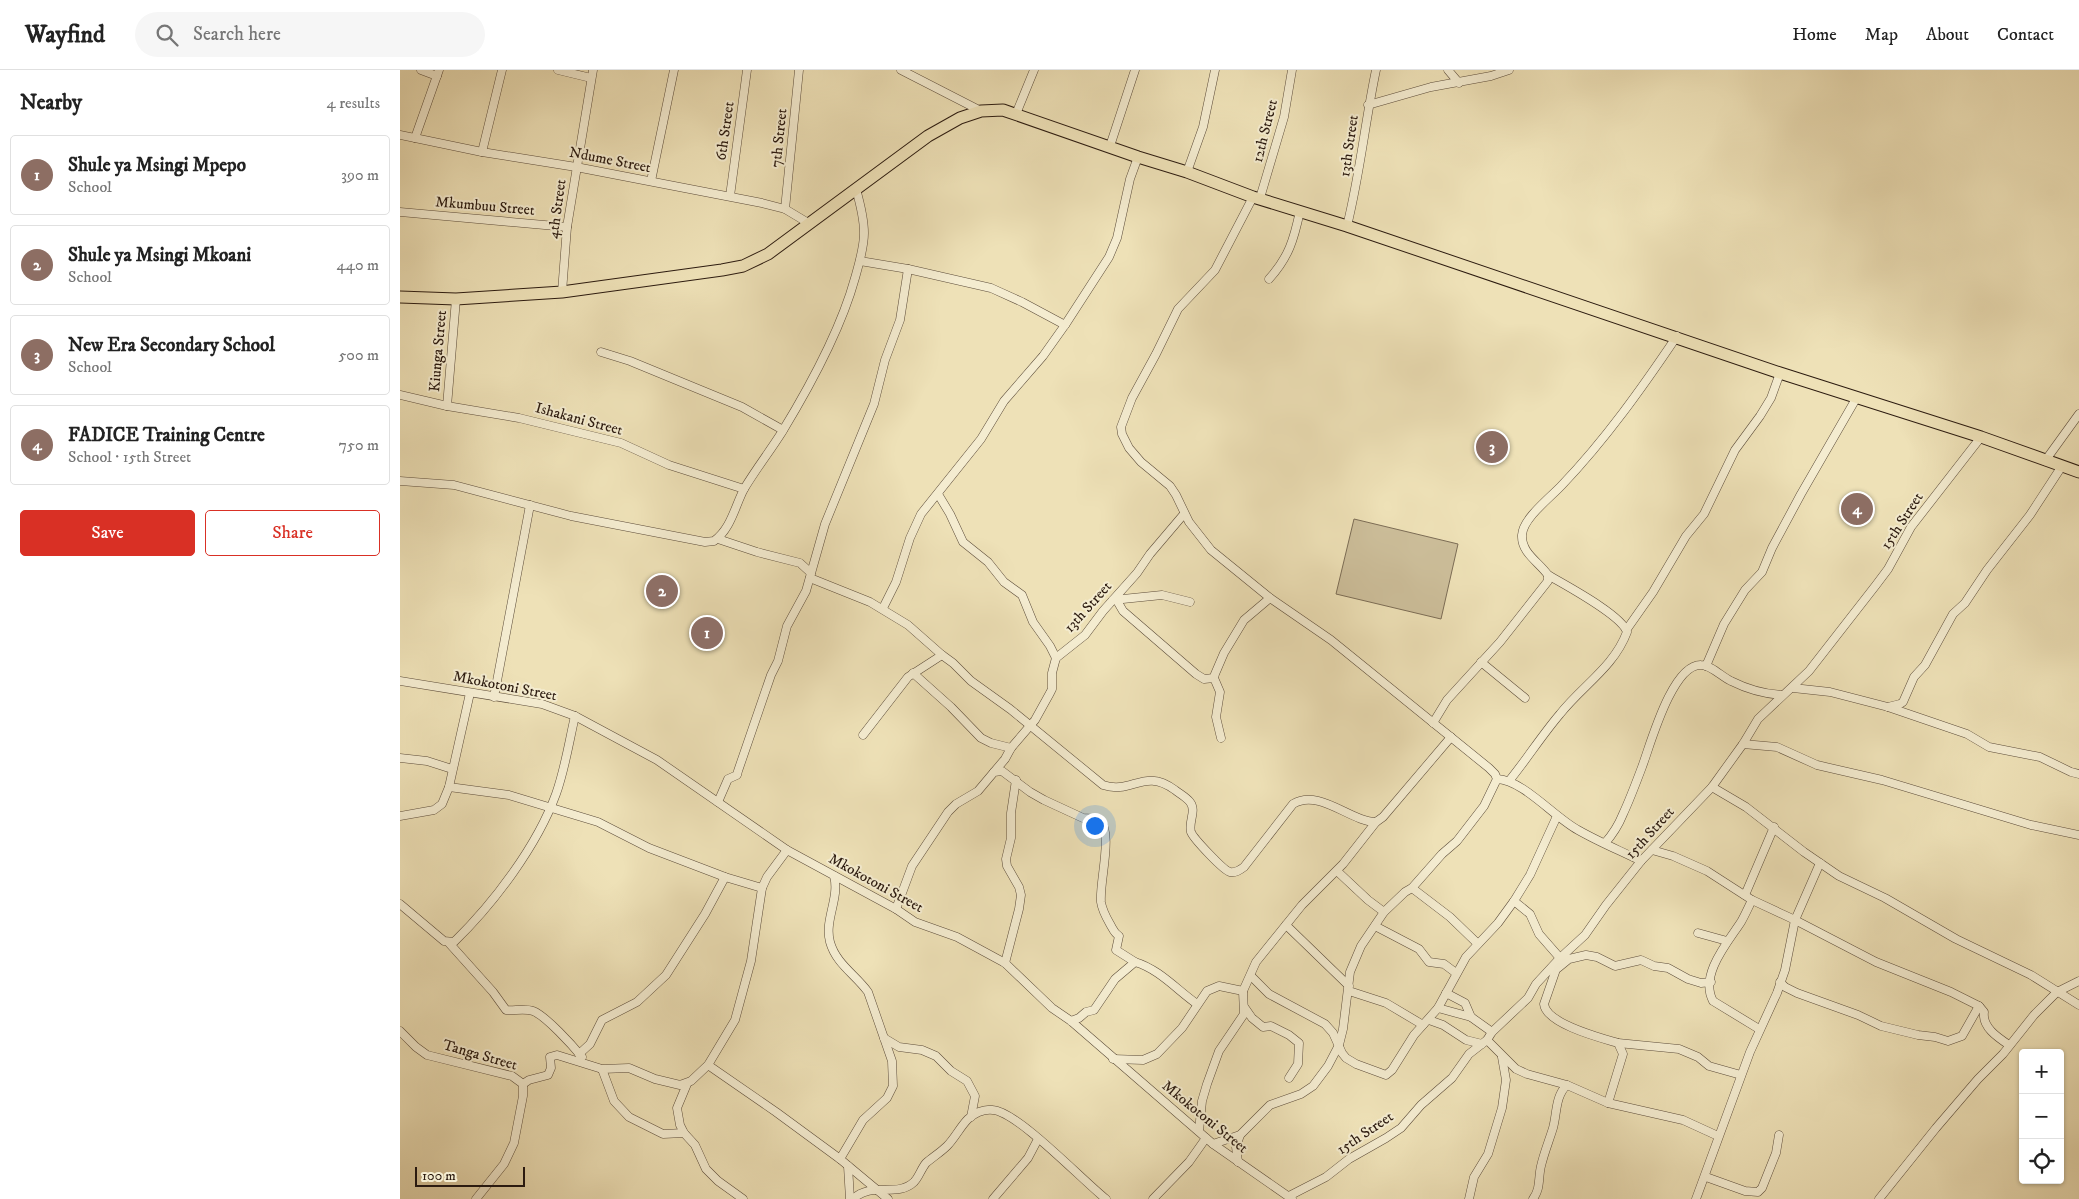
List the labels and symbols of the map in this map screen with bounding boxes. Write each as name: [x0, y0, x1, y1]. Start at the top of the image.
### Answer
street label: 12th Street: [1248, 97, 1282, 164]
street label: 6th Street: [711, 100, 739, 162]
street label: 7th Street: [766, 107, 792, 168]
street label: 13th Street: [1335, 114, 1363, 178]
street label: Ndume Street: [568, 143, 653, 177]
street label: 4th Street: [543, 178, 571, 240]
street label: Mkumbuu Street: [434, 192, 536, 220]
street label: Kiunga Street: [425, 309, 451, 393]
street label: Ishakani Street: [533, 398, 625, 440]
pin: 3: [1476, 428, 1508, 466]
street label: 15th Street: [1877, 489, 1928, 553]
pin: 4: [1841, 490, 1873, 528]
pin: 2: [646, 572, 678, 610]
street label: 13th Street: [1060, 577, 1116, 637]
pin: 1: [691, 614, 723, 652]
street label: Mkokotoni Street: [451, 667, 559, 705]
street label: 15th Street: [1621, 803, 1679, 863]
your location: [1082, 813, 1108, 839]
street label: Mkokotoni Street: [825, 849, 927, 917]
street label: Tanga Street: [441, 1035, 520, 1075]
street label: Mkokotoni Street: [1158, 1076, 1252, 1158]
street label: 15th Street: [1333, 1107, 1397, 1159]
scale bar: [415, 1164, 525, 1187]

